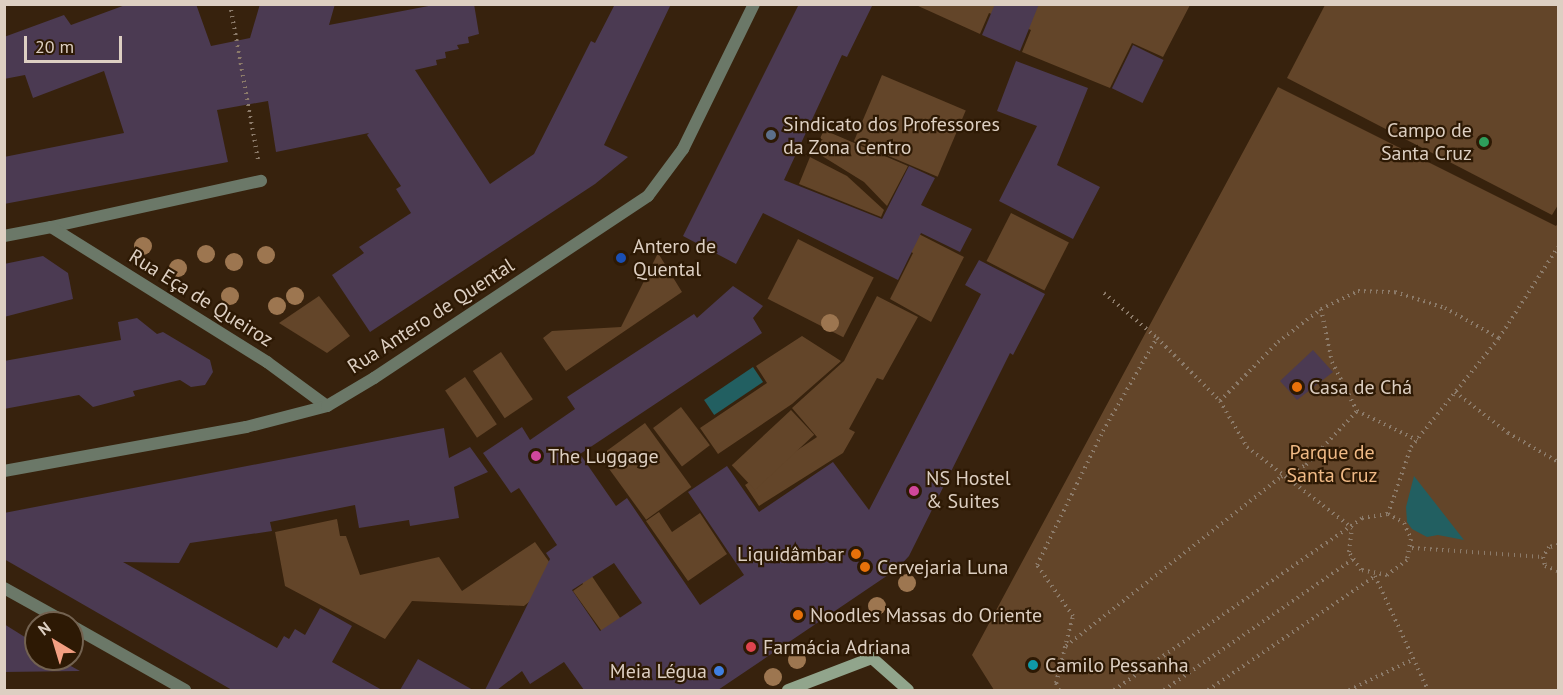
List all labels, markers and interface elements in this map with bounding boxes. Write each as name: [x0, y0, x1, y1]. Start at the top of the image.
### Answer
scale bar: [27, 24, 124, 62]
text: 20 m: [35, 35, 74, 58]
place label: Sindicato dos Professores da Zona Centro: [783, 112, 1000, 159]
place label: Campo de Santa Cruz: [1381, 118, 1472, 165]
marker: Sindicato dos Professores da Zona Centro: [764, 128, 778, 142]
marker: Campo de Santa Cruz: [1477, 135, 1491, 149]
place label: Antero de Quental: [633, 234, 716, 281]
street label: Rua Eça de Queiroz: [125, 244, 277, 352]
marker: Antero de Quental: [614, 251, 628, 265]
street label: Rua Antero de Quental: [343, 253, 519, 379]
place label: Casa de Chá: [1309, 375, 1412, 399]
marker: Casa de Chá: [1290, 380, 1304, 394]
park label: Parque de Santa Cruz: [1286, 440, 1378, 487]
place label: The Luggage: [548, 444, 659, 468]
marker: The Luggage: [529, 449, 543, 463]
place label: NS Hostel & Suites: [926, 467, 1011, 514]
marker: NS Hostel & Suites: [907, 484, 921, 498]
place label: Liquidâmbar: [737, 542, 844, 566]
marker: Liquidâmbar: [849, 547, 863, 561]
place label: Cervejaria Luna: [877, 555, 1009, 579]
marker: Cervejaria Luna: [858, 560, 872, 574]
place label: Noodles Massas do Oriente: [810, 603, 1042, 627]
marker: Noodles Massas do Oriente: [791, 608, 805, 622]
north arrow: [24, 611, 84, 671]
text: N: [34, 617, 54, 640]
place label: Farmácia Adriana: [763, 635, 911, 659]
marker: Farmácia Adriana: [744, 640, 758, 654]
place label: Camilo Pessanha: [1045, 653, 1189, 677]
marker: Camilo Pessanha: [1026, 658, 1040, 672]
place label: Meia Légua: [610, 659, 707, 683]
marker: Meia Légua: [712, 664, 726, 678]

